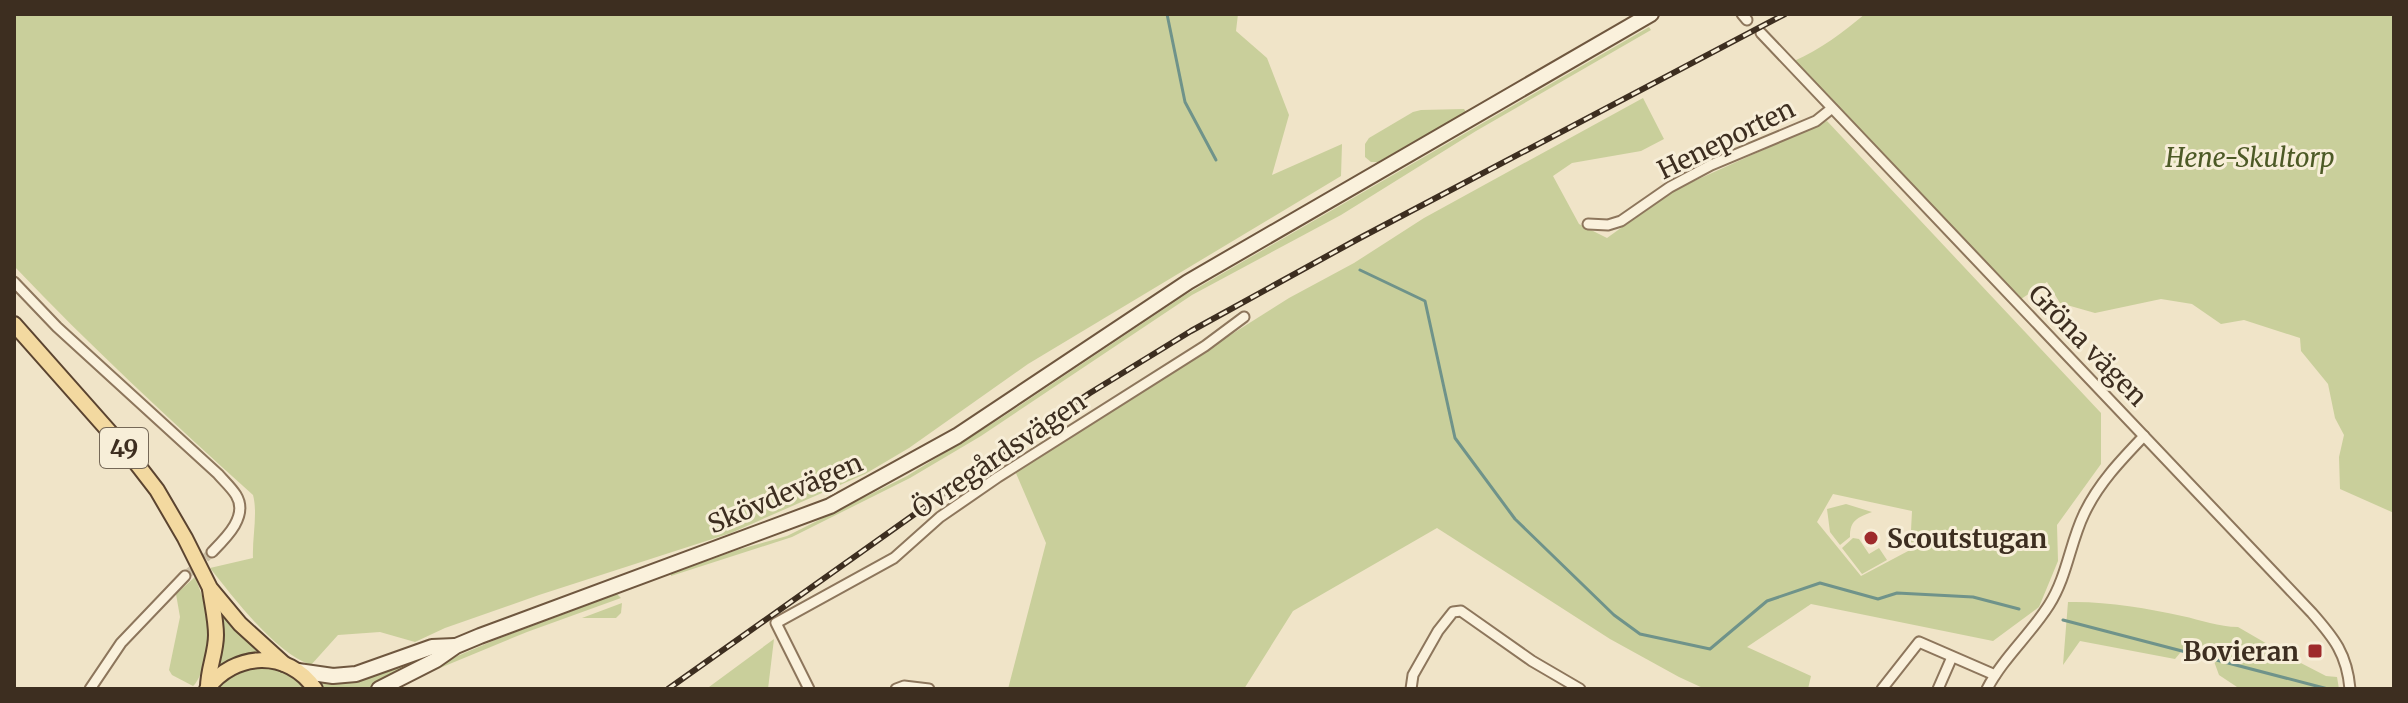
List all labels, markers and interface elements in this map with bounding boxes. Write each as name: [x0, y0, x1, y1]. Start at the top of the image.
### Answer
street label: Heneporten: [1652, 92, 1800, 186]
park label: Hene-Skultorp: [2164, 141, 2335, 174]
street label: Gröna vägen: [2022, 277, 2154, 413]
street label: Övregårdsvägen: [906, 385, 1092, 525]
road number: 49: [100, 428, 148, 468]
street label: Skövdevägen: [703, 446, 867, 540]
place label: Scoutstugan: [1887, 522, 2047, 555]
marker: Scoutstugan: [1862, 529, 1880, 547]
place label: Bovieran: [2183, 635, 2299, 668]
marker: Bovieran: [2306, 642, 2324, 660]

